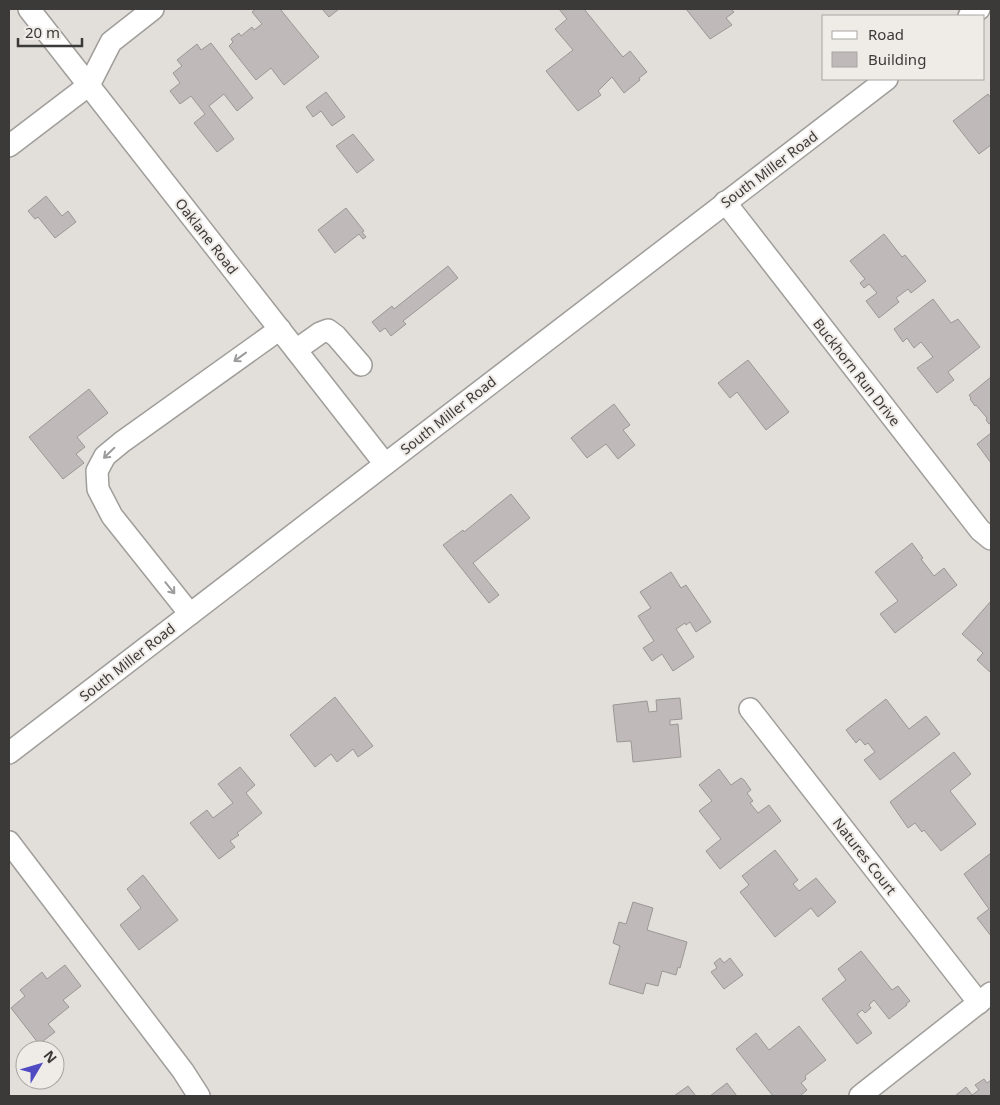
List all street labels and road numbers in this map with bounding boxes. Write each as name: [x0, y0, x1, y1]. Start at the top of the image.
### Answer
street label: South Miller Road: [717, 126, 821, 212]
street label: Oaklane Road: [171, 194, 243, 278]
street label: Buckhorn Run Drive: [809, 314, 905, 430]
street label: South Miller Road: [396, 372, 500, 458]
street label: South Miller Road: [75, 619, 179, 705]
street label: Natures Court: [829, 814, 901, 898]

